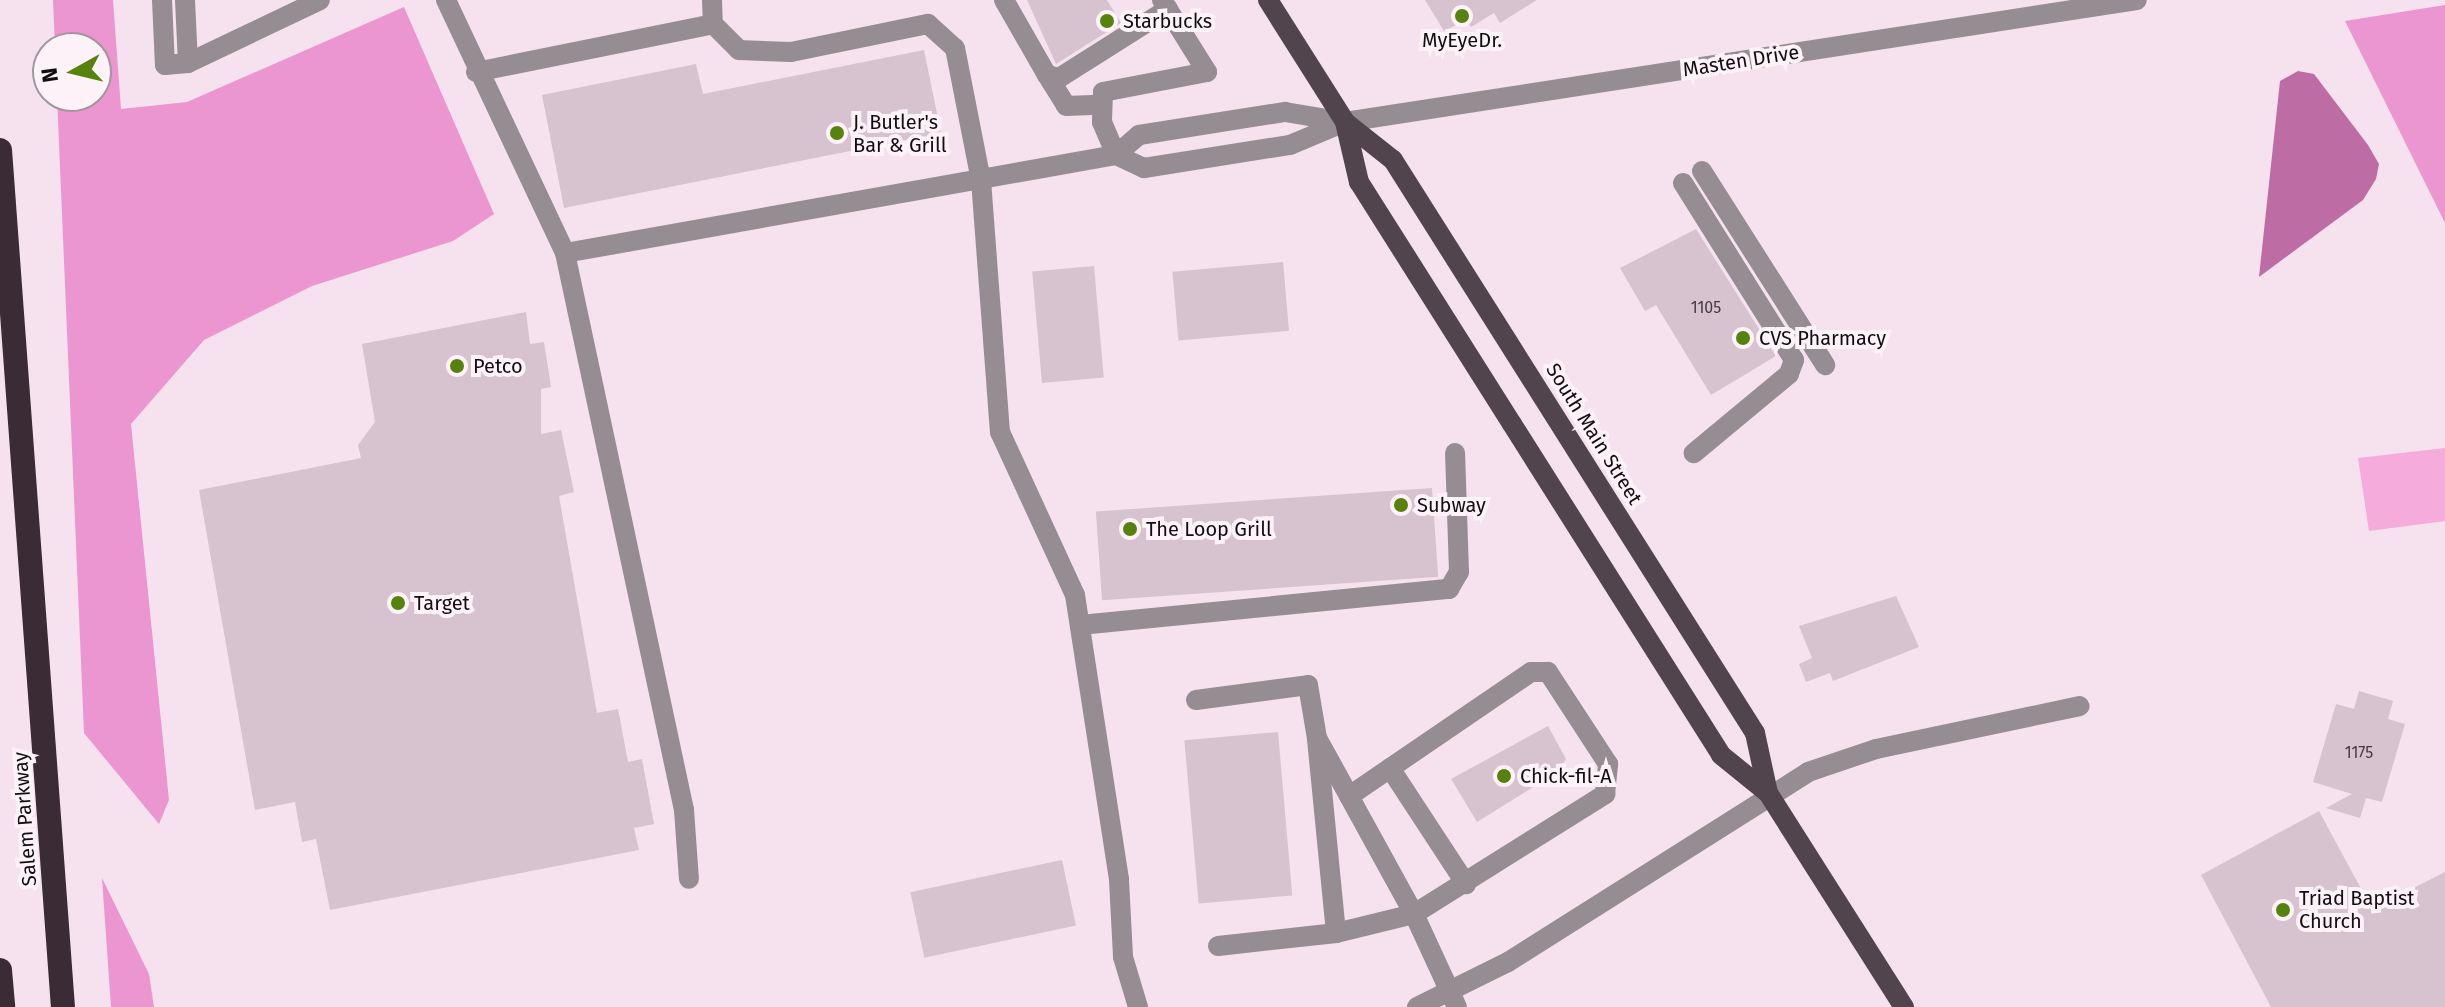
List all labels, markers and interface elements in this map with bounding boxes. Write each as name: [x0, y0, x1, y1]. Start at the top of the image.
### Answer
marker: MyEyeDr.: [1453, 7, 1471, 25]
place label: Starbucks: [1123, 9, 1212, 33]
marker: Starbucks: [1098, 12, 1116, 30]
place label: MyEyeDr.: [1422, 28, 1502, 52]
north arrow: [32, 32, 112, 112]
street label: Masten Drive: [1681, 40, 1801, 82]
text: N: [35, 66, 64, 84]
place label: J. Butler's Bar & Grill: [853, 110, 947, 157]
marker: J. Butler's Bar & Grill: [828, 124, 846, 142]
house number: 1105: [1691, 298, 1721, 318]
place label: CVS Pharmacy: [1759, 326, 1886, 350]
marker: CVS Pharmacy: [1734, 329, 1752, 347]
place label: Petco: [473, 354, 523, 378]
marker: Petco: [448, 357, 466, 375]
street label: South Main Street: [1541, 359, 1647, 509]
place label: Subway: [1417, 493, 1486, 517]
marker: Subway: [1392, 496, 1410, 514]
place label: The Loop Grill: [1146, 517, 1272, 541]
marker: The Loop Grill: [1121, 520, 1139, 538]
place label: Target: [414, 591, 470, 615]
marker: Target: [389, 594, 407, 612]
house number: 1175: [2345, 743, 2373, 763]
street label: Salem Parkway: [8, 751, 42, 887]
place label: Chick-fil-A: [1520, 764, 1612, 788]
marker: Chick-fil-A: [1495, 767, 1513, 785]
place label: Triad Baptist Church: [2299, 886, 2415, 933]
marker: Triad Baptist Church: [2274, 901, 2292, 919]

